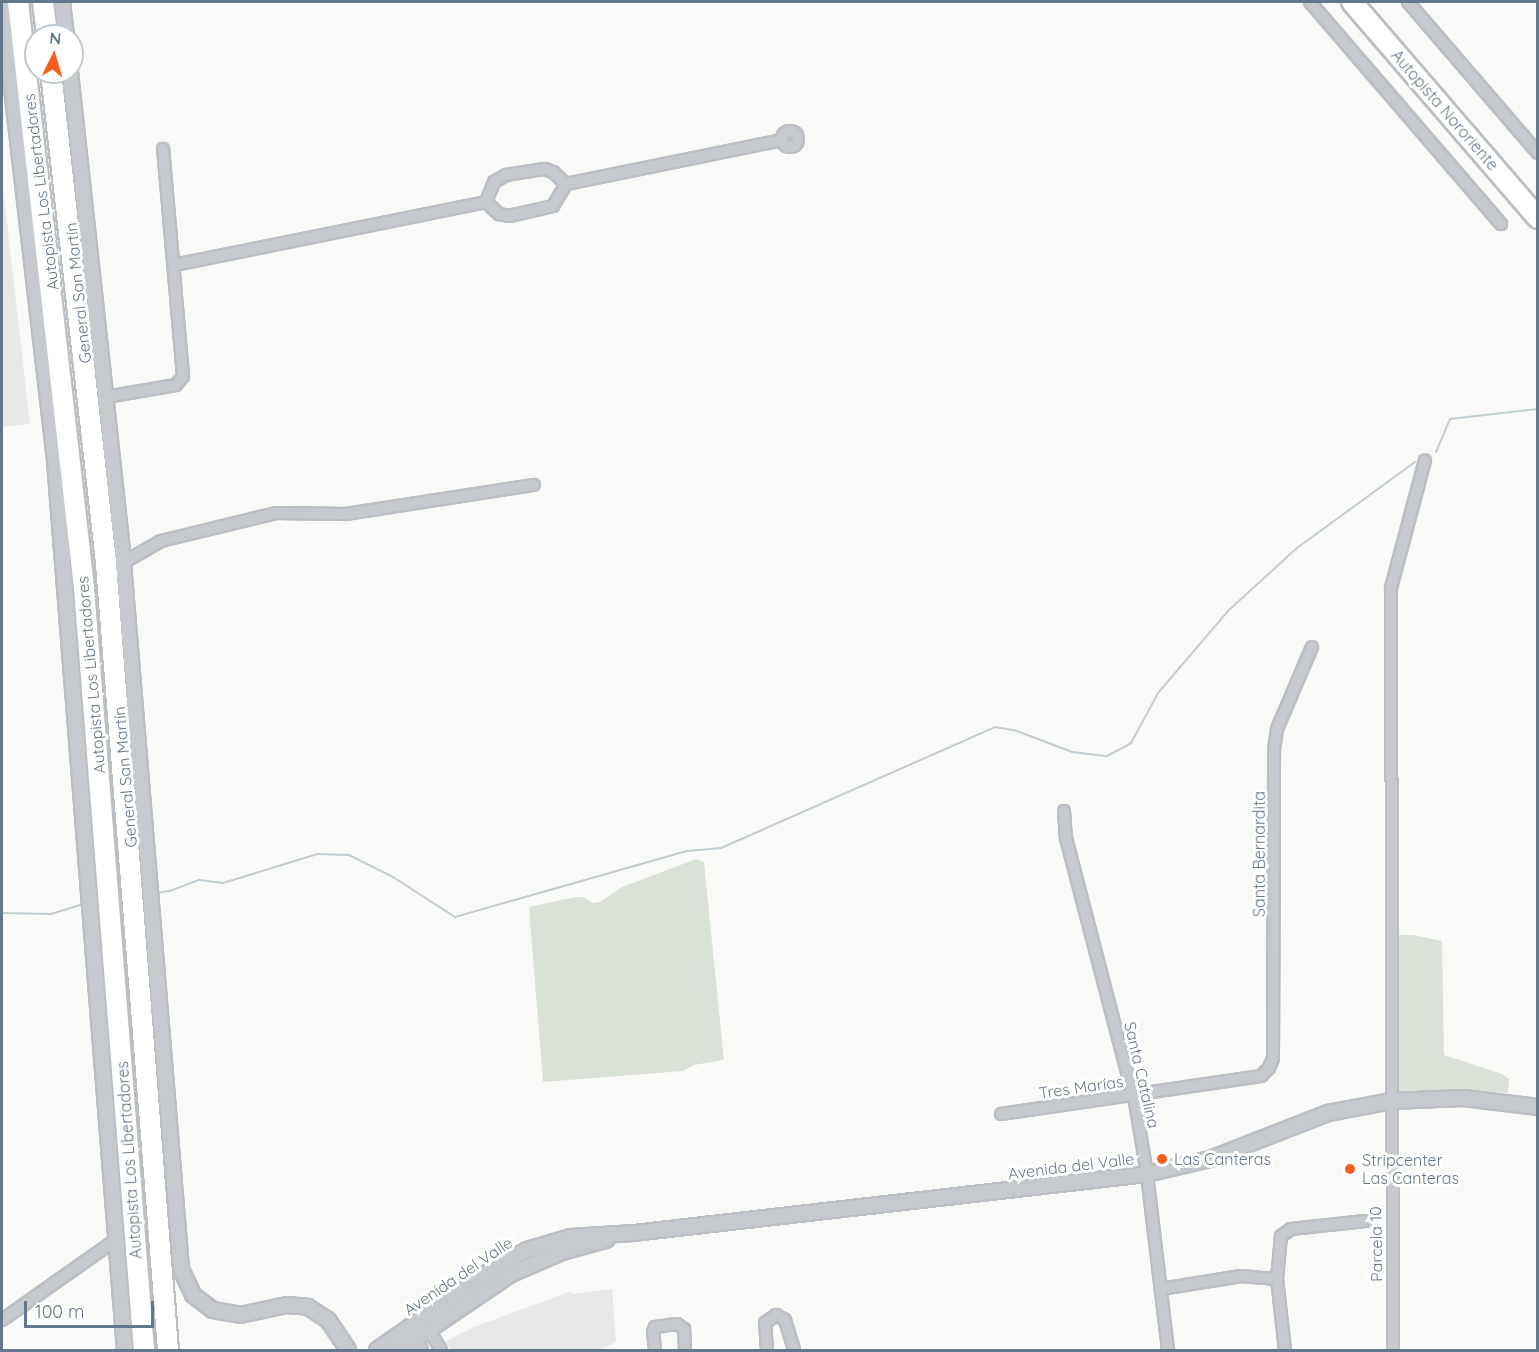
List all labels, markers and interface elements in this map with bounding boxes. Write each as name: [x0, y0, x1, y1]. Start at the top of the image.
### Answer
north arrow: [24, 24, 84, 84]
text: N: [49, 28, 62, 49]
street label: Autopista Nororiente: [1387, 46, 1503, 174]
street label: Autopista Los Libertadores: [19, 93, 63, 291]
street label: General San Martín: [61, 222, 95, 364]
street label: Autopista Los Libertadores: [73, 575, 109, 775]
street label: General San Martín: [109, 706, 141, 848]
street label: Santa Bernardita: [1249, 791, 1269, 917]
street label: Santa Catalina: [1120, 1020, 1164, 1130]
street label: Autopista Los Libertadores: [113, 1061, 145, 1259]
street label: Tres Marías: [1038, 1072, 1124, 1102]
street label: Avenida del Valle: [1007, 1149, 1135, 1183]
place label: Las Canteras: [1174, 1149, 1271, 1169]
place label: Stripcenter Las Canteras: [1362, 1150, 1459, 1188]
marker: Las Canteras: [1155, 1152, 1169, 1166]
marker: Stripcenter Las Canteras: [1343, 1162, 1357, 1176]
street label: Parcela 10: [1366, 1206, 1386, 1282]
street label: Avenida del Valle: [400, 1233, 516, 1319]
scale bar: [27, 1289, 158, 1327]
text: 100 m: [35, 1300, 84, 1323]

